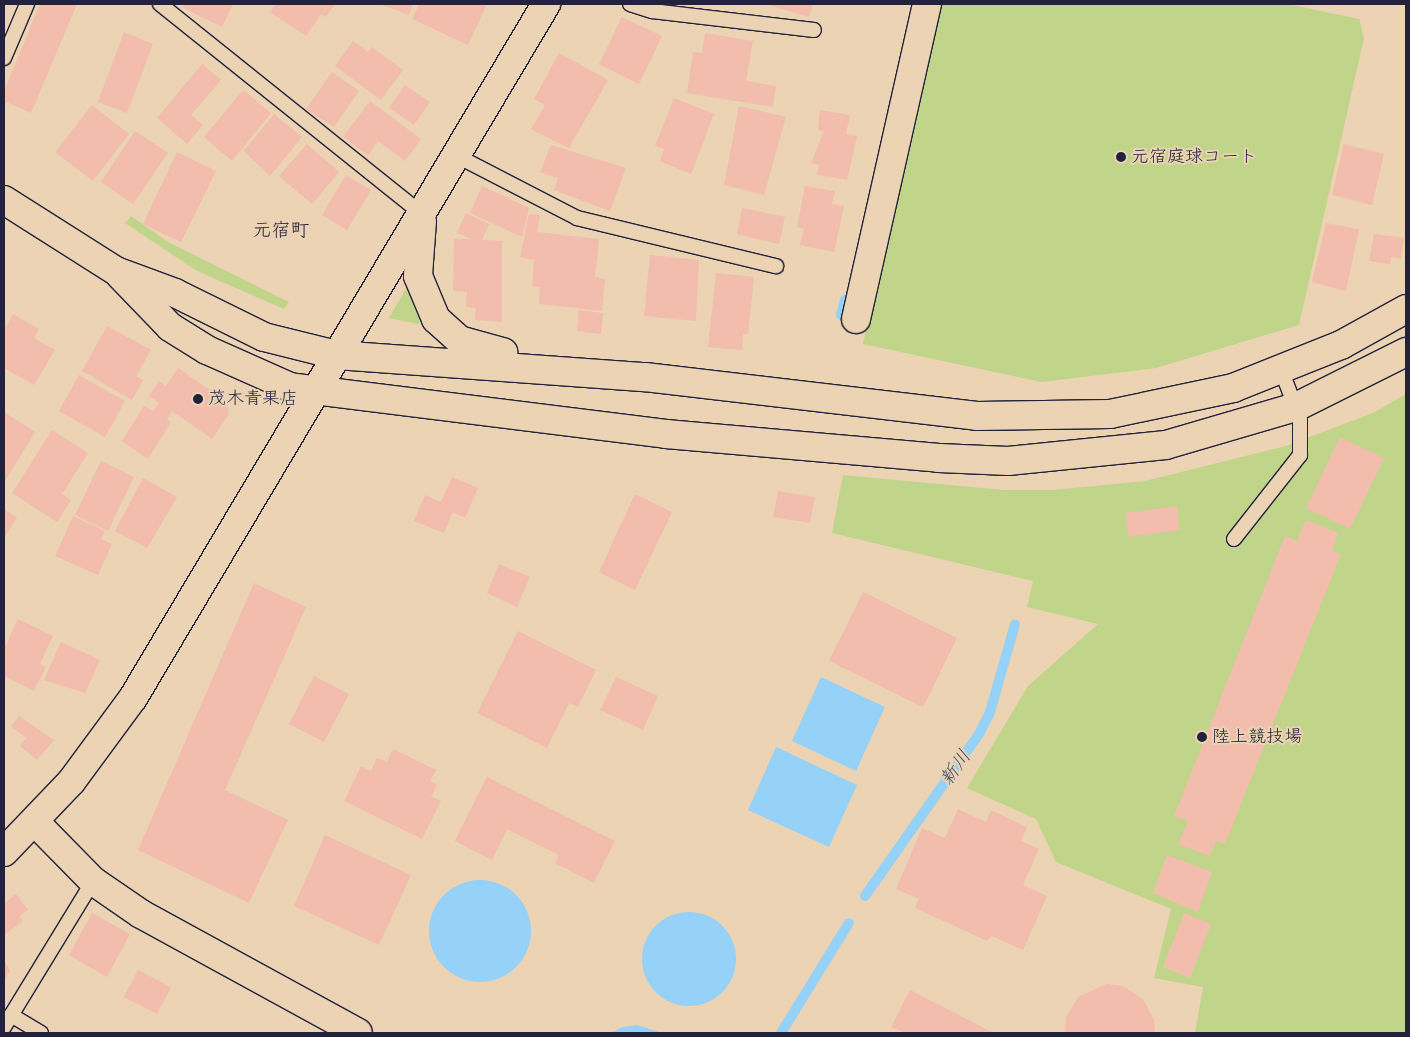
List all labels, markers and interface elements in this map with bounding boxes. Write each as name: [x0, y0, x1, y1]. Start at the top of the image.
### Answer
place label: 元宿庭球コート: [1131, 146, 1257, 168]
marker: 元宿庭球コート: [1115, 151, 1127, 163]
district label: 元宿町: [253, 220, 309, 242]
place label: 茂木青果店: [208, 388, 298, 410]
marker: 茂木青果店: [192, 393, 204, 405]
place label: 陸上競技場: [1212, 726, 1302, 748]
marker: 陸上競技場: [1196, 731, 1208, 743]
water label: 新川: [936, 746, 976, 790]

